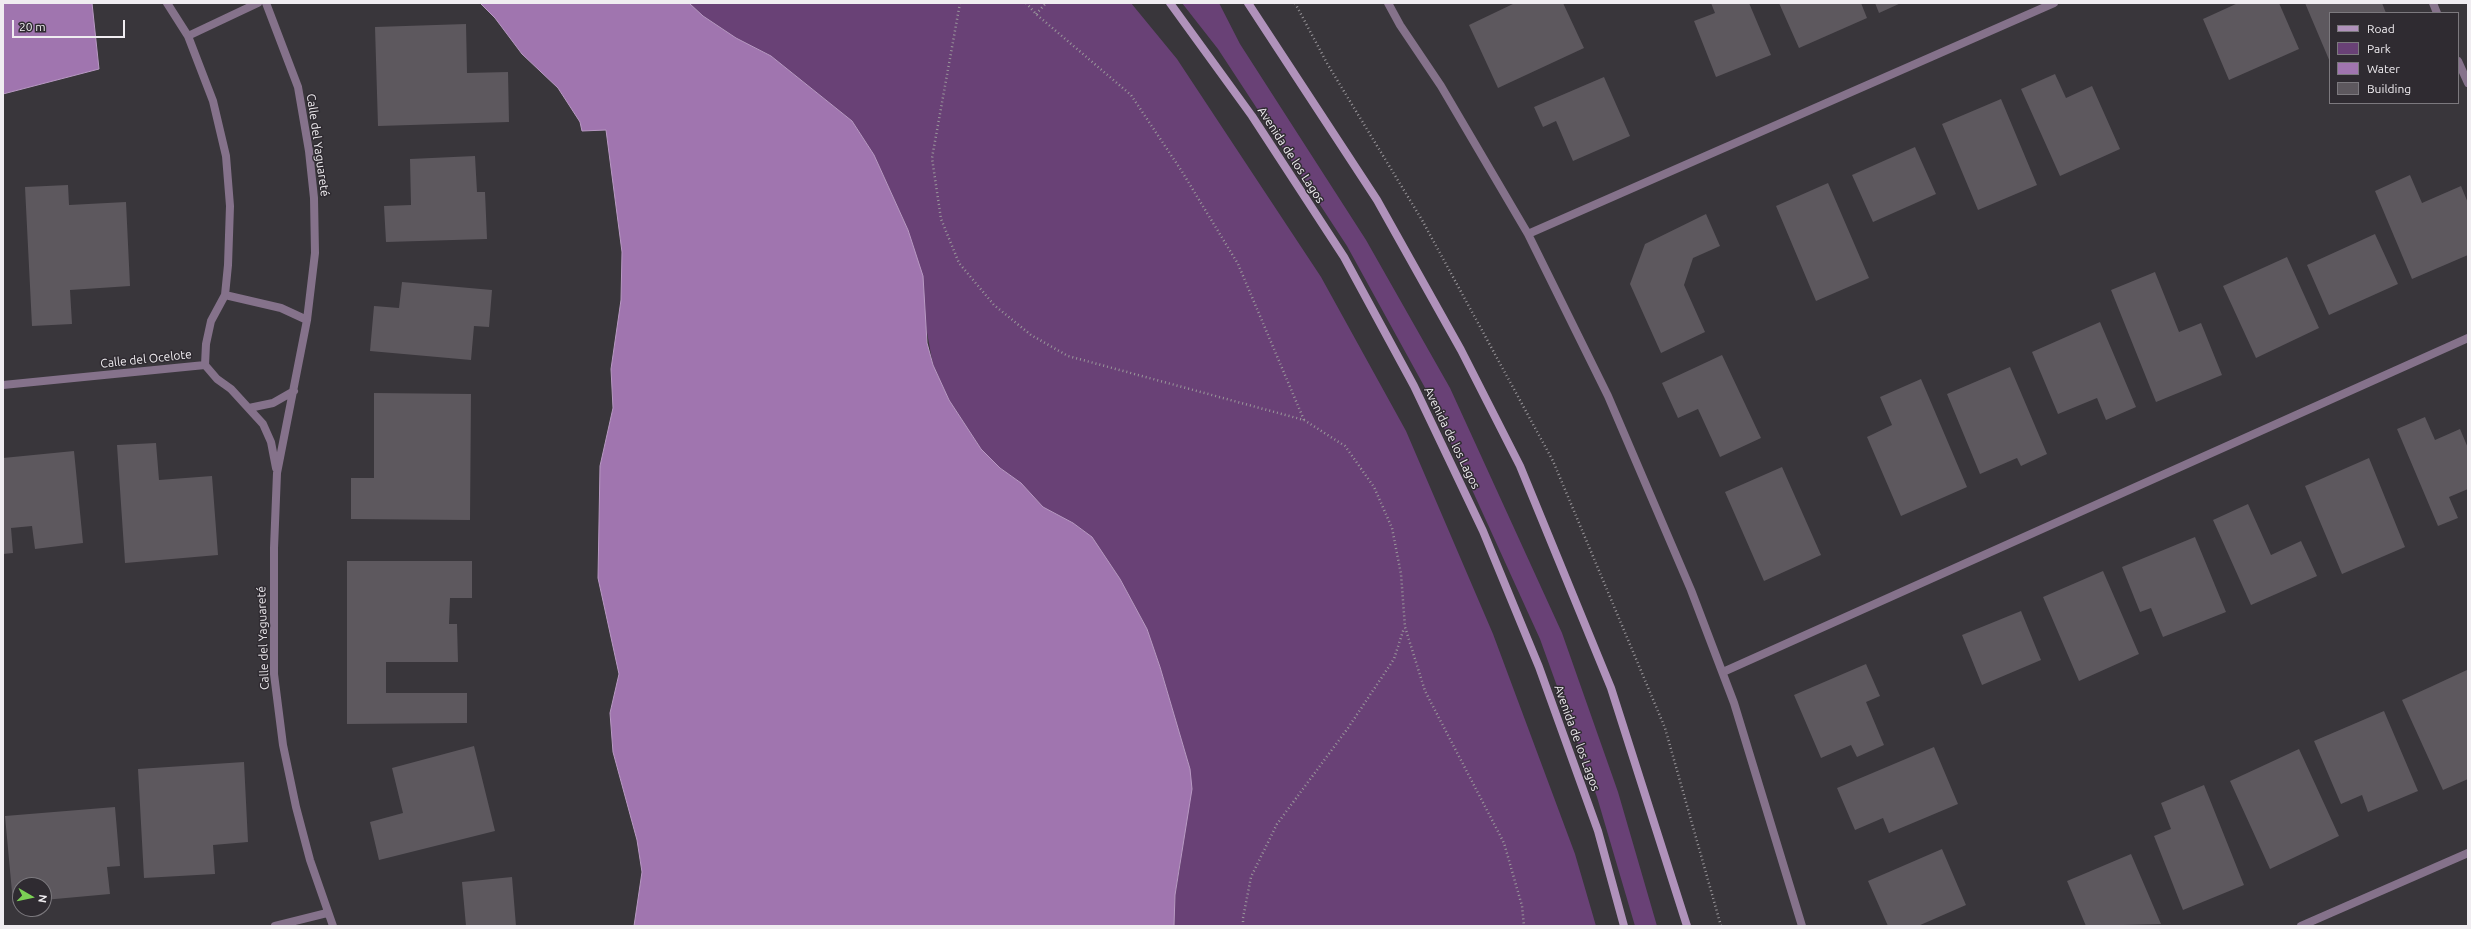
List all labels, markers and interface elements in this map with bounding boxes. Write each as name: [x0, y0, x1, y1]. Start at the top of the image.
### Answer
scale bar: [14, 12, 127, 38]
legend: [2329, 12, 2459, 104]
text: 20 m: [19, 20, 46, 33]
text: Road: [2367, 22, 2395, 35]
text: Park: [2367, 42, 2391, 55]
text: Water: [2367, 62, 2400, 75]
text: Building: [2367, 82, 2411, 95]
street label: Calle del Yaguareté: [304, 93, 332, 197]
street label: Avenida de los Lagos: [1255, 104, 1327, 206]
street label: Calle del Ocelote: [100, 347, 192, 371]
street label: Avenida de los Lagos: [1421, 385, 1483, 491]
street label: Calle del Yaguareté: [254, 586, 272, 690]
street label: Avenida de los Lagos: [1551, 683, 1603, 793]
north arrow: [12, 877, 52, 917]
text: N: [36, 894, 49, 904]

